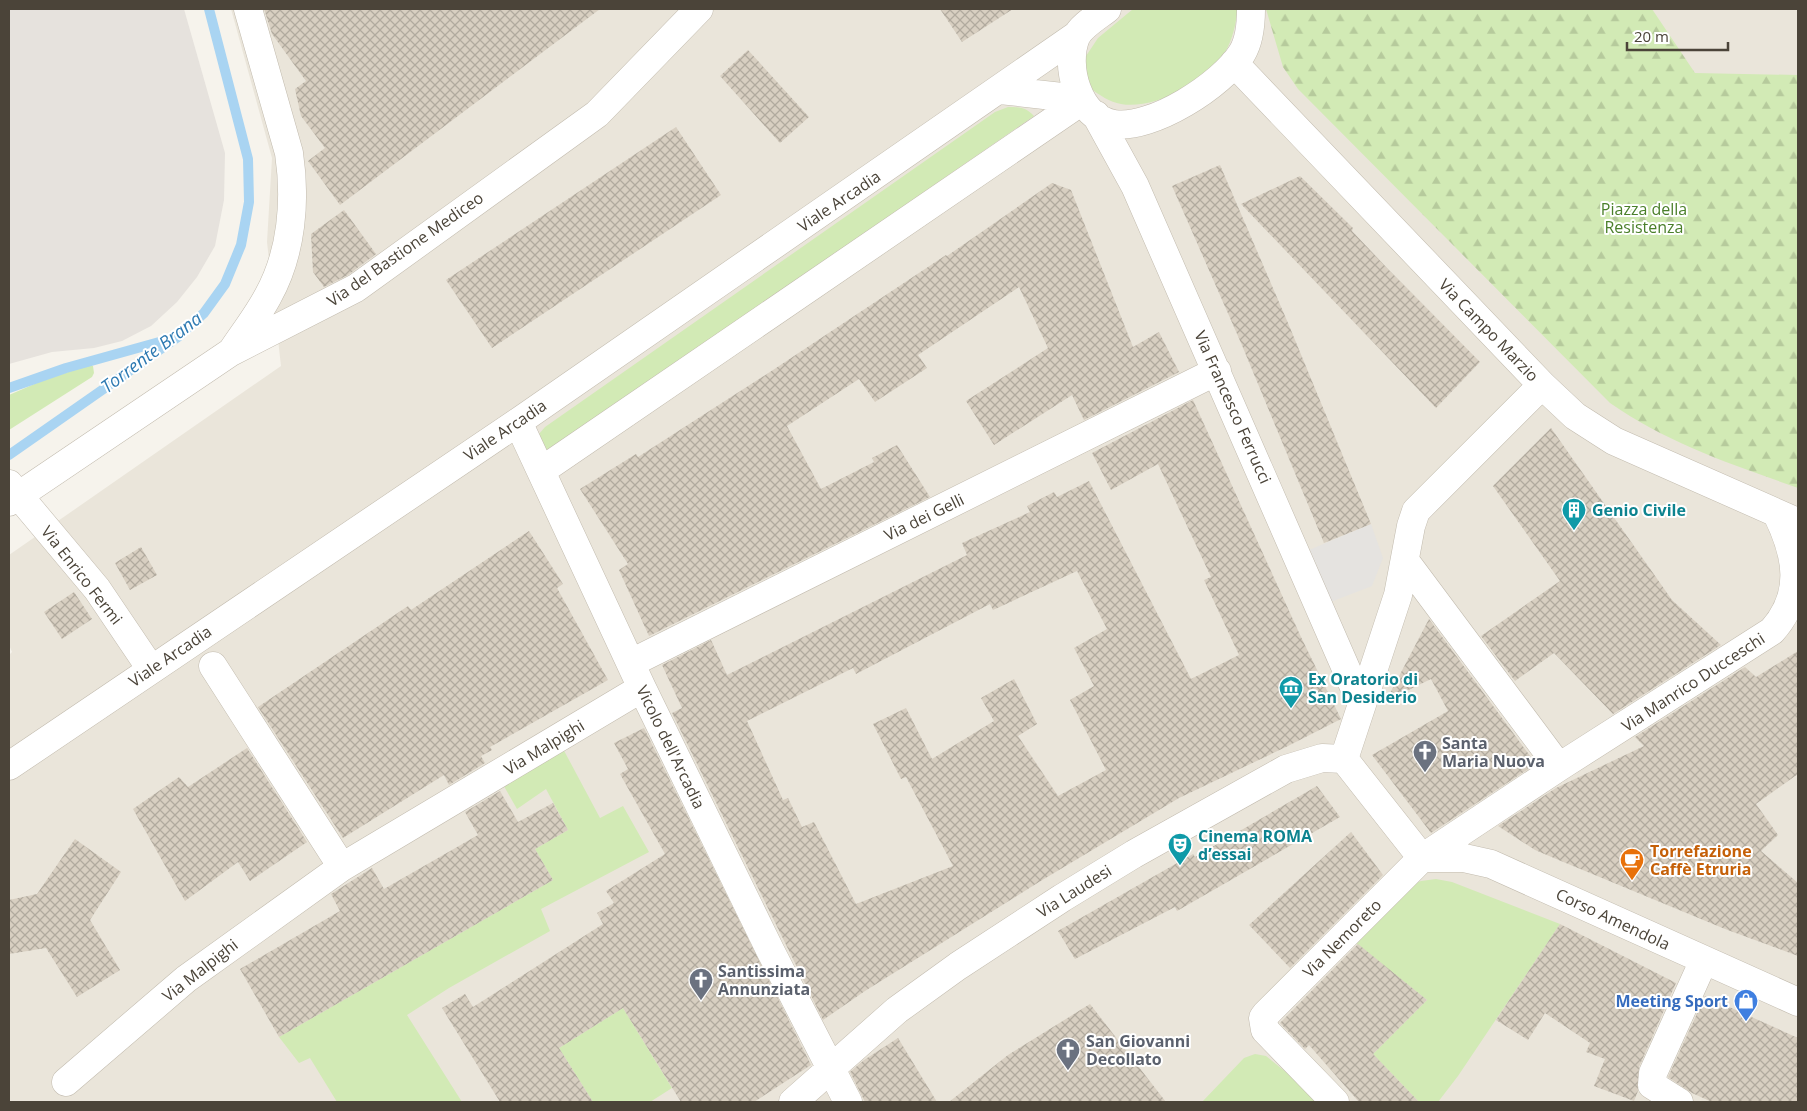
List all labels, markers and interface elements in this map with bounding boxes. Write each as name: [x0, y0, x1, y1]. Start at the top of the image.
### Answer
scale bar: [1627, 20, 1728, 52]
text: 20 m: [1634, 26, 1669, 46]
street label: Viale Arcadia: [793, 165, 885, 237]
street label: Via del Bastione Mediceo: [322, 187, 488, 311]
park label: Piazza della Resistenza: [1601, 198, 1687, 238]
street label: Via Campo Marzio: [1434, 274, 1544, 386]
water label: Torrente Brana: [96, 306, 206, 398]
street label: Via Francesco Ferrucci: [1189, 327, 1277, 487]
street label: Viale Arcadia: [459, 394, 551, 466]
street label: Via dei Gelli: [880, 488, 968, 546]
building icon: Genio Civile: [1561, 497, 1587, 531]
place label: Genio Civile: [1592, 499, 1686, 521]
street label: Via Enrico Fermi: [36, 521, 128, 629]
street label: Viale Arcadia: [124, 620, 216, 692]
street label: Via Manrico Ducceschi: [1617, 627, 1769, 737]
place label: Ex Oratorio di San Desiderio: [1308, 668, 1418, 708]
museum icon: Ex Oratorio di San Desiderio: [1278, 675, 1304, 709]
street label: Vicolo dell'Arcadia: [632, 682, 710, 812]
street label: Via Malpighi: [500, 714, 588, 780]
place label: Santa Maria Nuova: [1442, 732, 1545, 772]
church icon: Santa Maria Nuova: [1412, 739, 1438, 773]
place label: Cinema ROMA d’essai: [1198, 825, 1313, 865]
theatre icon: Cinema ROMA d’essai: [1167, 832, 1193, 866]
place label: Torrefazione Caffè Etruria: [1650, 840, 1752, 880]
cafe icon: Torrefazione Caffè Etruria: [1619, 847, 1645, 881]
street label: Via Laudesi: [1032, 859, 1116, 923]
street label: Corso Amendola: [1552, 883, 1674, 955]
street label: Via Nemoreto: [1298, 894, 1386, 982]
street label: Via Malpighi: [158, 934, 242, 1006]
place label: Santissima Annunziata: [718, 960, 810, 1000]
church icon: Santissima Annunziata: [688, 967, 714, 1001]
shop icon: Meeting Sport: [1733, 988, 1759, 1022]
place label: Meeting Sport: [1615, 990, 1728, 1012]
place label: San Giovanni Decollato: [1086, 1030, 1190, 1070]
church icon: San Giovanni Decollato: [1055, 1037, 1081, 1071]

